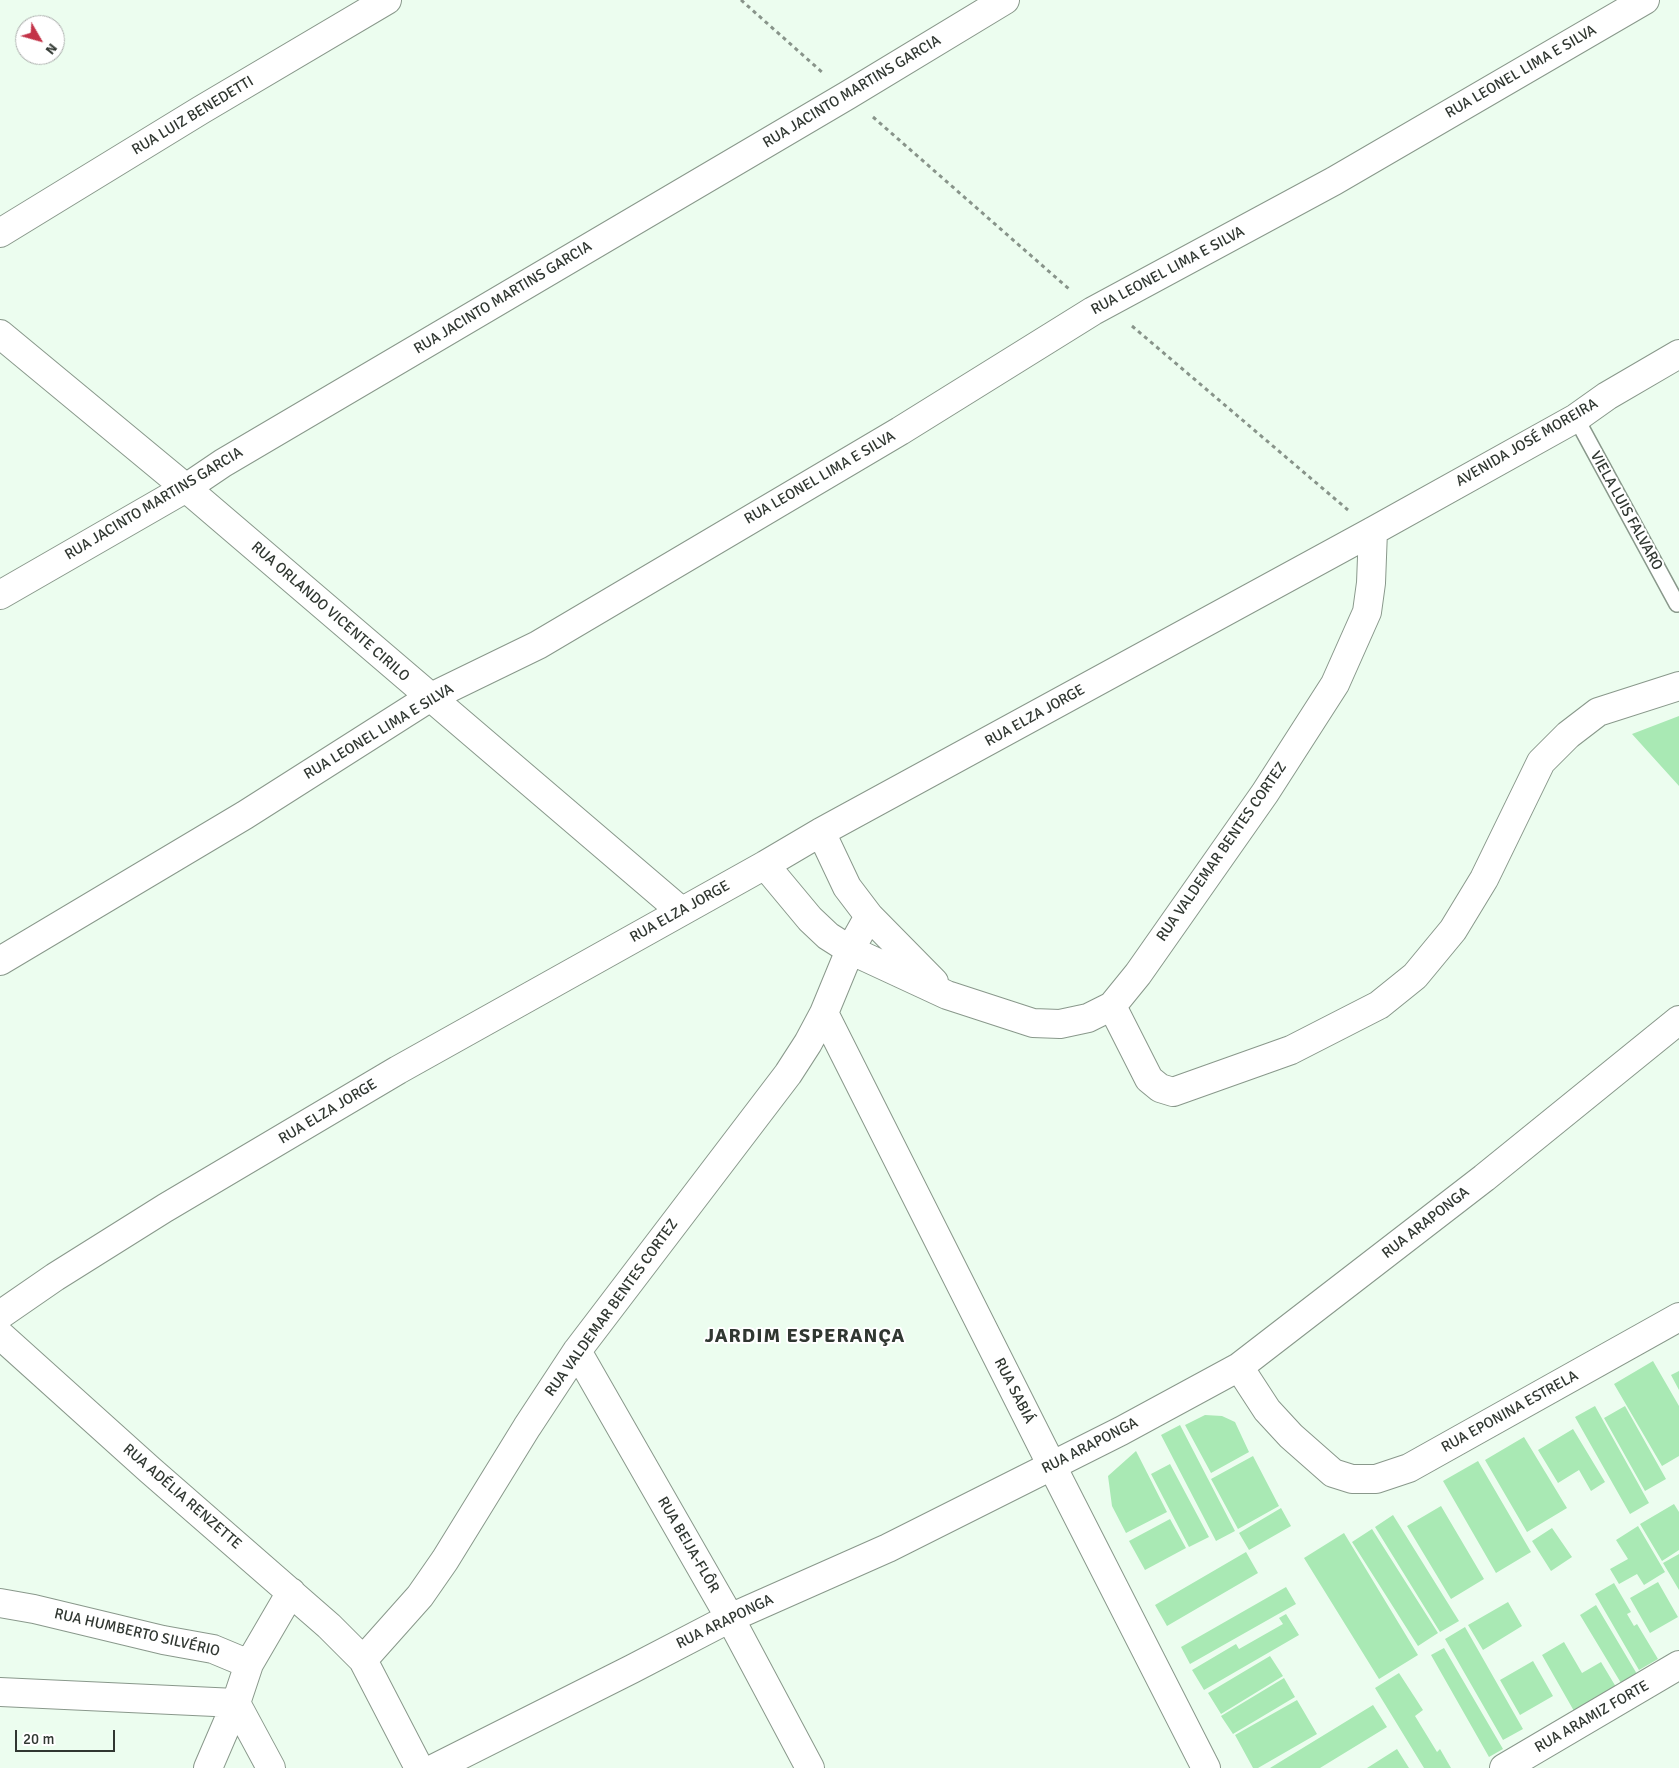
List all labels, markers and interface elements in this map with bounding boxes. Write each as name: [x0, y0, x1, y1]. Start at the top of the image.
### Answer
north arrow: [15, 15, 65, 65]
street label: RUA LEONEL LIMA E SILVA: [1442, 21, 1600, 123]
street label: RUA JACINTO MARTINS GARCIA: [760, 32, 944, 152]
text: N: [42, 40, 61, 58]
street label: RUA LUIZ BENEDETTI: [129, 73, 257, 159]
street label: RUA LEONEL LIMA E SILVA: [1088, 223, 1248, 319]
street label: RUA JACINTO MARTINS GARCIA: [411, 238, 595, 358]
street label: AVENIDA JOSÉ MOREIRA: [1453, 395, 1601, 491]
street label: RUA LEONEL LIMA E SILVA: [741, 427, 899, 529]
street label: RUA JACINTO MARTINS GARCIA: [62, 444, 246, 564]
street label: VIELA LUIS FALVARO: [1586, 448, 1666, 574]
street label: RUA ORLANDO VICENTE CIRILO: [247, 538, 413, 686]
street label: RUA LEONEL LIMA E SILVA: [301, 680, 457, 784]
street label: RUA ELZA JORGE: [982, 681, 1088, 751]
street label: RUA VALDEMAR BENTES CORTEZ: [1153, 759, 1291, 945]
street label: RUA ELZA JORGE: [627, 877, 733, 947]
street label: RUA ELZA JORGE: [276, 1076, 380, 1148]
street label: RUA ARAPONGA: [1379, 1183, 1473, 1263]
street label: RUA VALDEMAR BENTES CORTEZ: [542, 1216, 682, 1400]
district label: JARDIM ESPERANÇA: [703, 1325, 907, 1349]
street label: RUA SABIÁ: [990, 1355, 1038, 1427]
street label: RUA EPONINA ESTRELA: [1439, 1367, 1581, 1457]
street label: RUA ARAPONGA: [1039, 1414, 1141, 1478]
street label: RUA ADÉLIA RENZETTE: [119, 1441, 245, 1553]
street label: RUA BEIJA-FLÔR: [653, 1494, 723, 1596]
street label: RUA ARAPONGA: [674, 1591, 776, 1653]
street label: RUA HUMBERTO SILVÉRIO: [52, 1605, 222, 1661]
street label: RUA ARAMIZ FORTE: [1532, 1677, 1652, 1757]
scale bar: [18, 1720, 118, 1752]
text: 20 m: [23, 1730, 54, 1748]

